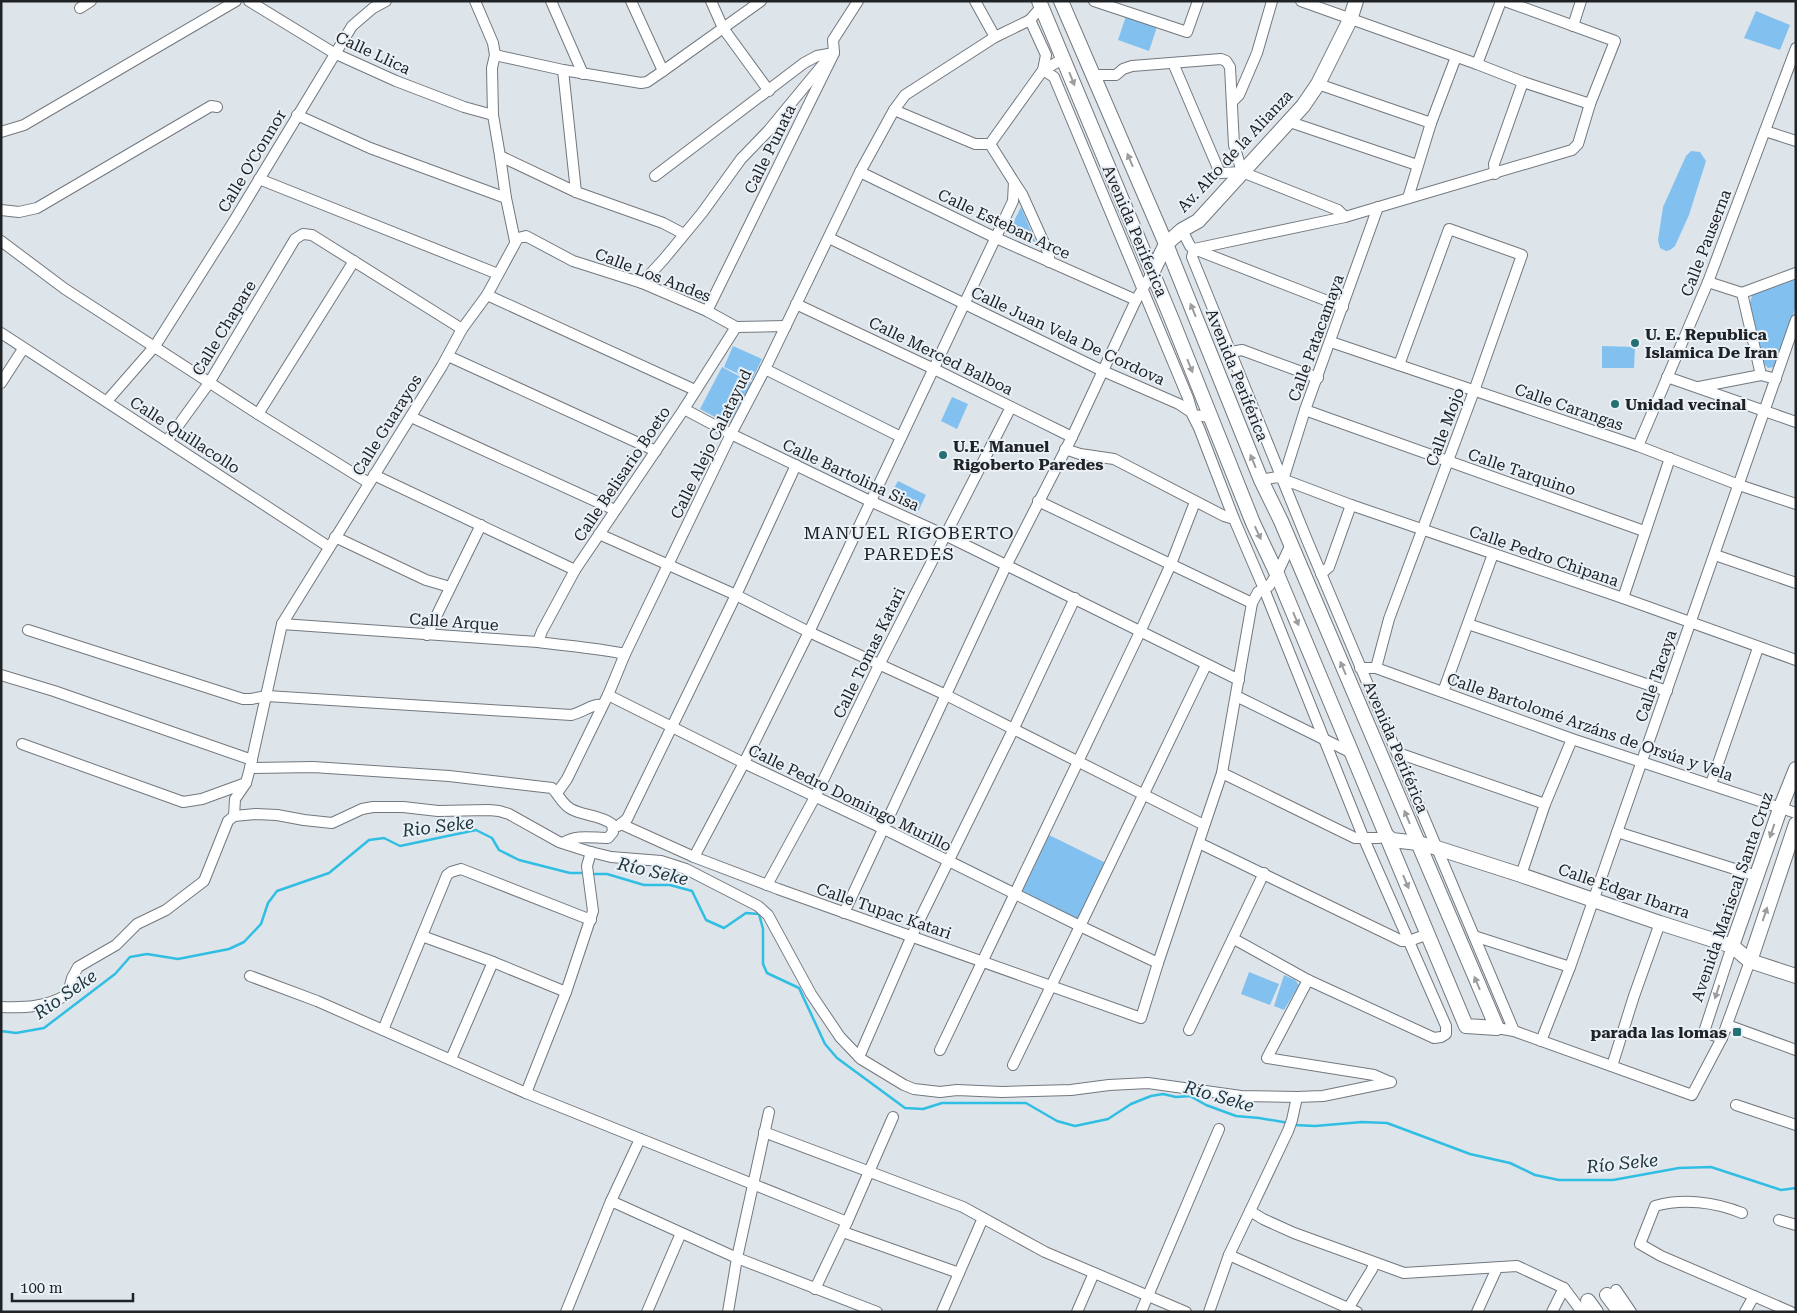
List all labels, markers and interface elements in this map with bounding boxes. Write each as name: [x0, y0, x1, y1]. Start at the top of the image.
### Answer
street label: Calle Llica: [333, 27, 414, 79]
one-way arrow: [1068, 72, 1076, 86]
street label: Av. Alto de la Alianza: [1173, 86, 1297, 216]
street label: Calle Punata: [740, 101, 800, 197]
street label: Calle O'Connor: [214, 106, 290, 216]
one-way arrow: [1125, 153, 1133, 167]
street label: Avenida Periferica: [1099, 162, 1172, 300]
street label: Calle Esteban Arce: [935, 185, 1073, 263]
street label: Calle Pauserna: [1677, 186, 1735, 299]
street label: Calle Los Andes: [592, 244, 714, 306]
street label: Calle Patacamaya: [1284, 272, 1348, 404]
street label: Calle Chapare: [188, 277, 260, 379]
street label: Calle Juan Vela De Cordova: [968, 283, 1168, 389]
one-way arrow: [1188, 303, 1196, 317]
street label: Avenida Periférica: [1202, 306, 1272, 444]
street label: Calle Merced Balboa: [866, 313, 1017, 399]
place label: U. E. Republica Islamica De Iran: [1645, 325, 1778, 362]
marker: U. E. Republica Islamica De Iran: [1629, 337, 1641, 349]
one-way arrow: [1186, 359, 1194, 374]
street label: Calle Alejo Calatayud: [666, 366, 756, 522]
street label: Calle Guarayos: [348, 371, 426, 479]
street label: Calle Carangas: [1512, 380, 1626, 435]
street label: Calle Mojo: [1422, 385, 1468, 469]
street label: Calle Quillacollo: [126, 392, 244, 478]
place label: Unidad vecinal: [1625, 395, 1747, 414]
marker: Unidad vecinal: [1609, 398, 1621, 410]
street label: Calle Belisario Boeto: [570, 403, 674, 545]
street label: Calle Bartolina Sisa: [779, 435, 923, 515]
place label: U.E. Manuel Rigoberto Paredes: [953, 437, 1103, 474]
street label: Calle Tarquino: [1465, 445, 1579, 499]
marker: U.E. Manuel Rigoberto Paredes: [937, 449, 949, 461]
one-way arrow: [1249, 454, 1257, 468]
street label: Calle Pedro Chipana: [1467, 521, 1622, 591]
district label: MANUEL RIGOBERTO PAREDES: [803, 522, 1015, 564]
one-way arrow: [1254, 526, 1262, 540]
street label: Calle Tomas Katari: [829, 584, 909, 722]
street label: Calle Arque: [409, 609, 499, 635]
one-way arrow: [1292, 612, 1300, 626]
street label: Calle Tacaya: [1631, 627, 1681, 725]
one-way arrow: [1339, 660, 1347, 675]
street label: Calle Bartolomé Arzáns de Orsúa y Vela: [1444, 669, 1736, 785]
street label: Avenida Periférica: [1360, 678, 1433, 816]
street label: Calle Pedro Domingo Murillo: [745, 740, 955, 856]
street label: Avenida Mariscal Santa Cruz: [1687, 790, 1777, 1004]
one-way arrow: [1403, 809, 1411, 824]
water label: Rio Seke: [400, 811, 475, 841]
one-way arrow: [1768, 824, 1775, 839]
water label: Río Seke: [615, 852, 690, 889]
street label: Calle Edgar Ibarra: [1556, 860, 1693, 923]
one-way arrow: [1403, 875, 1411, 889]
street label: Calle Tupac Katari: [814, 879, 954, 943]
one-way arrow: [1762, 907, 1770, 922]
water label: Rio Seke: [29, 965, 100, 1024]
one-way arrow: [1473, 976, 1481, 990]
one-way arrow: [1713, 985, 1721, 1000]
place label: parada las lomas: [1591, 1023, 1727, 1042]
marker: parada las lomas: [1731, 1026, 1743, 1038]
water label: Río Seke: [1181, 1076, 1256, 1116]
water label: Río Seke: [1584, 1149, 1659, 1177]
scale bar: [12, 1270, 134, 1302]
text: 100 m: [20, 1279, 63, 1297]

